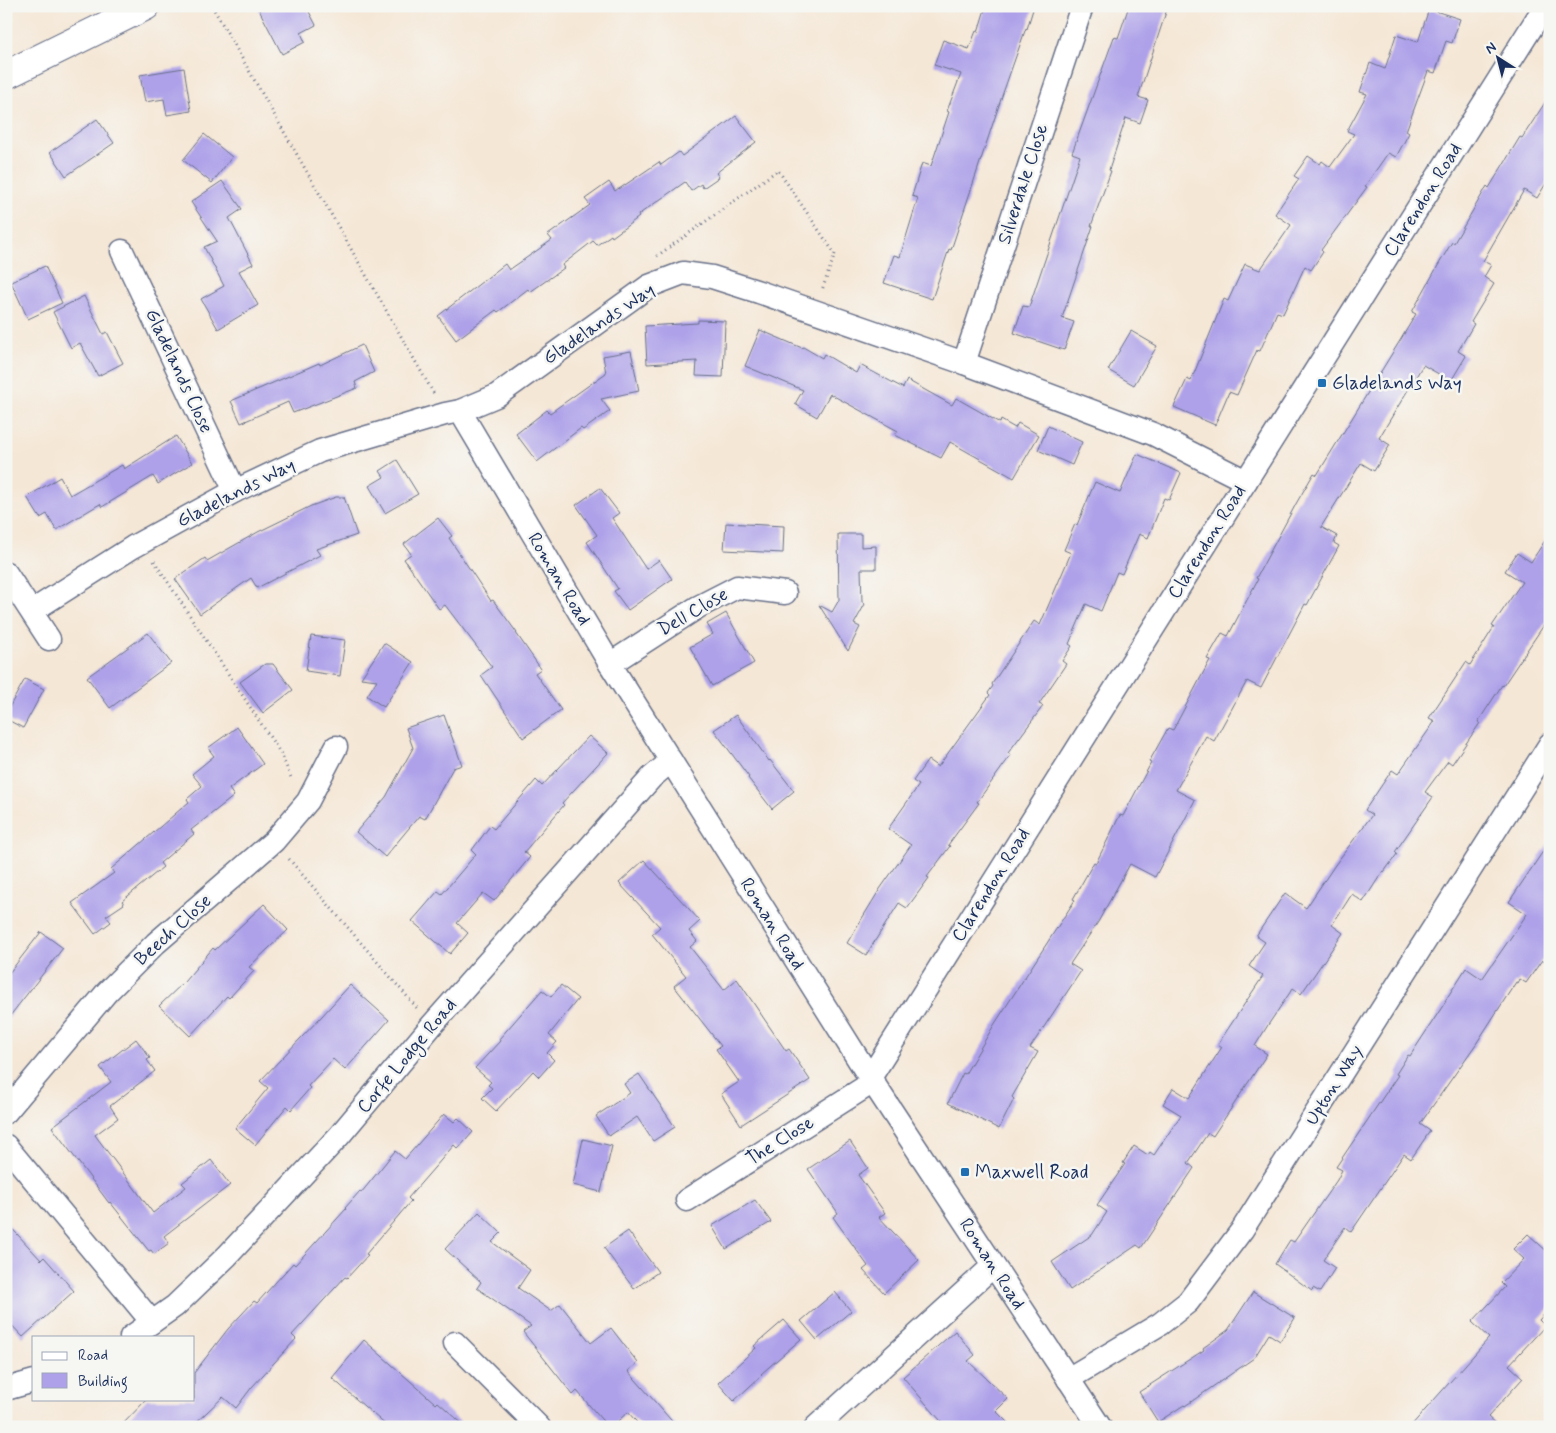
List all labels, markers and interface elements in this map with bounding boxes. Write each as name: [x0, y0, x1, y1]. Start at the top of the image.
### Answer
north arrow: [1474, 32, 1524, 82]
text: N: [1482, 38, 1500, 58]
street label: Silverdale Close: [992, 121, 1054, 247]
street label: Clarendon Road: [1378, 138, 1468, 262]
street label: Gladelands Way: [538, 277, 660, 371]
street label: Gladelands Close: [139, 305, 219, 437]
place label: Gladelands Way: [1332, 371, 1462, 396]
marker: Gladelands Way: [1316, 377, 1328, 389]
street label: Gladelands Way: [172, 452, 300, 534]
street label: Clarendon Road: [1162, 480, 1252, 604]
street label: Roman Road: [521, 528, 597, 630]
street label: Dell Close: [653, 582, 733, 642]
street label: Clarendon Road: [946, 823, 1036, 947]
street label: Roman Road: [734, 873, 810, 975]
street label: Beech Close: [129, 889, 217, 971]
street label: Corfe Lodge Road: [351, 993, 464, 1120]
street label: Upton Way: [1299, 1040, 1369, 1130]
street label: The Close: [741, 1110, 819, 1172]
place label: Maxwell Road: [975, 1160, 1088, 1185]
marker: Maxwell Road: [959, 1166, 971, 1178]
street label: Roman Road: [953, 1213, 1031, 1315]
legend: [32, 1336, 195, 1400]
text: Road: [78, 1346, 108, 1366]
text: Building: [78, 1372, 128, 1393]

